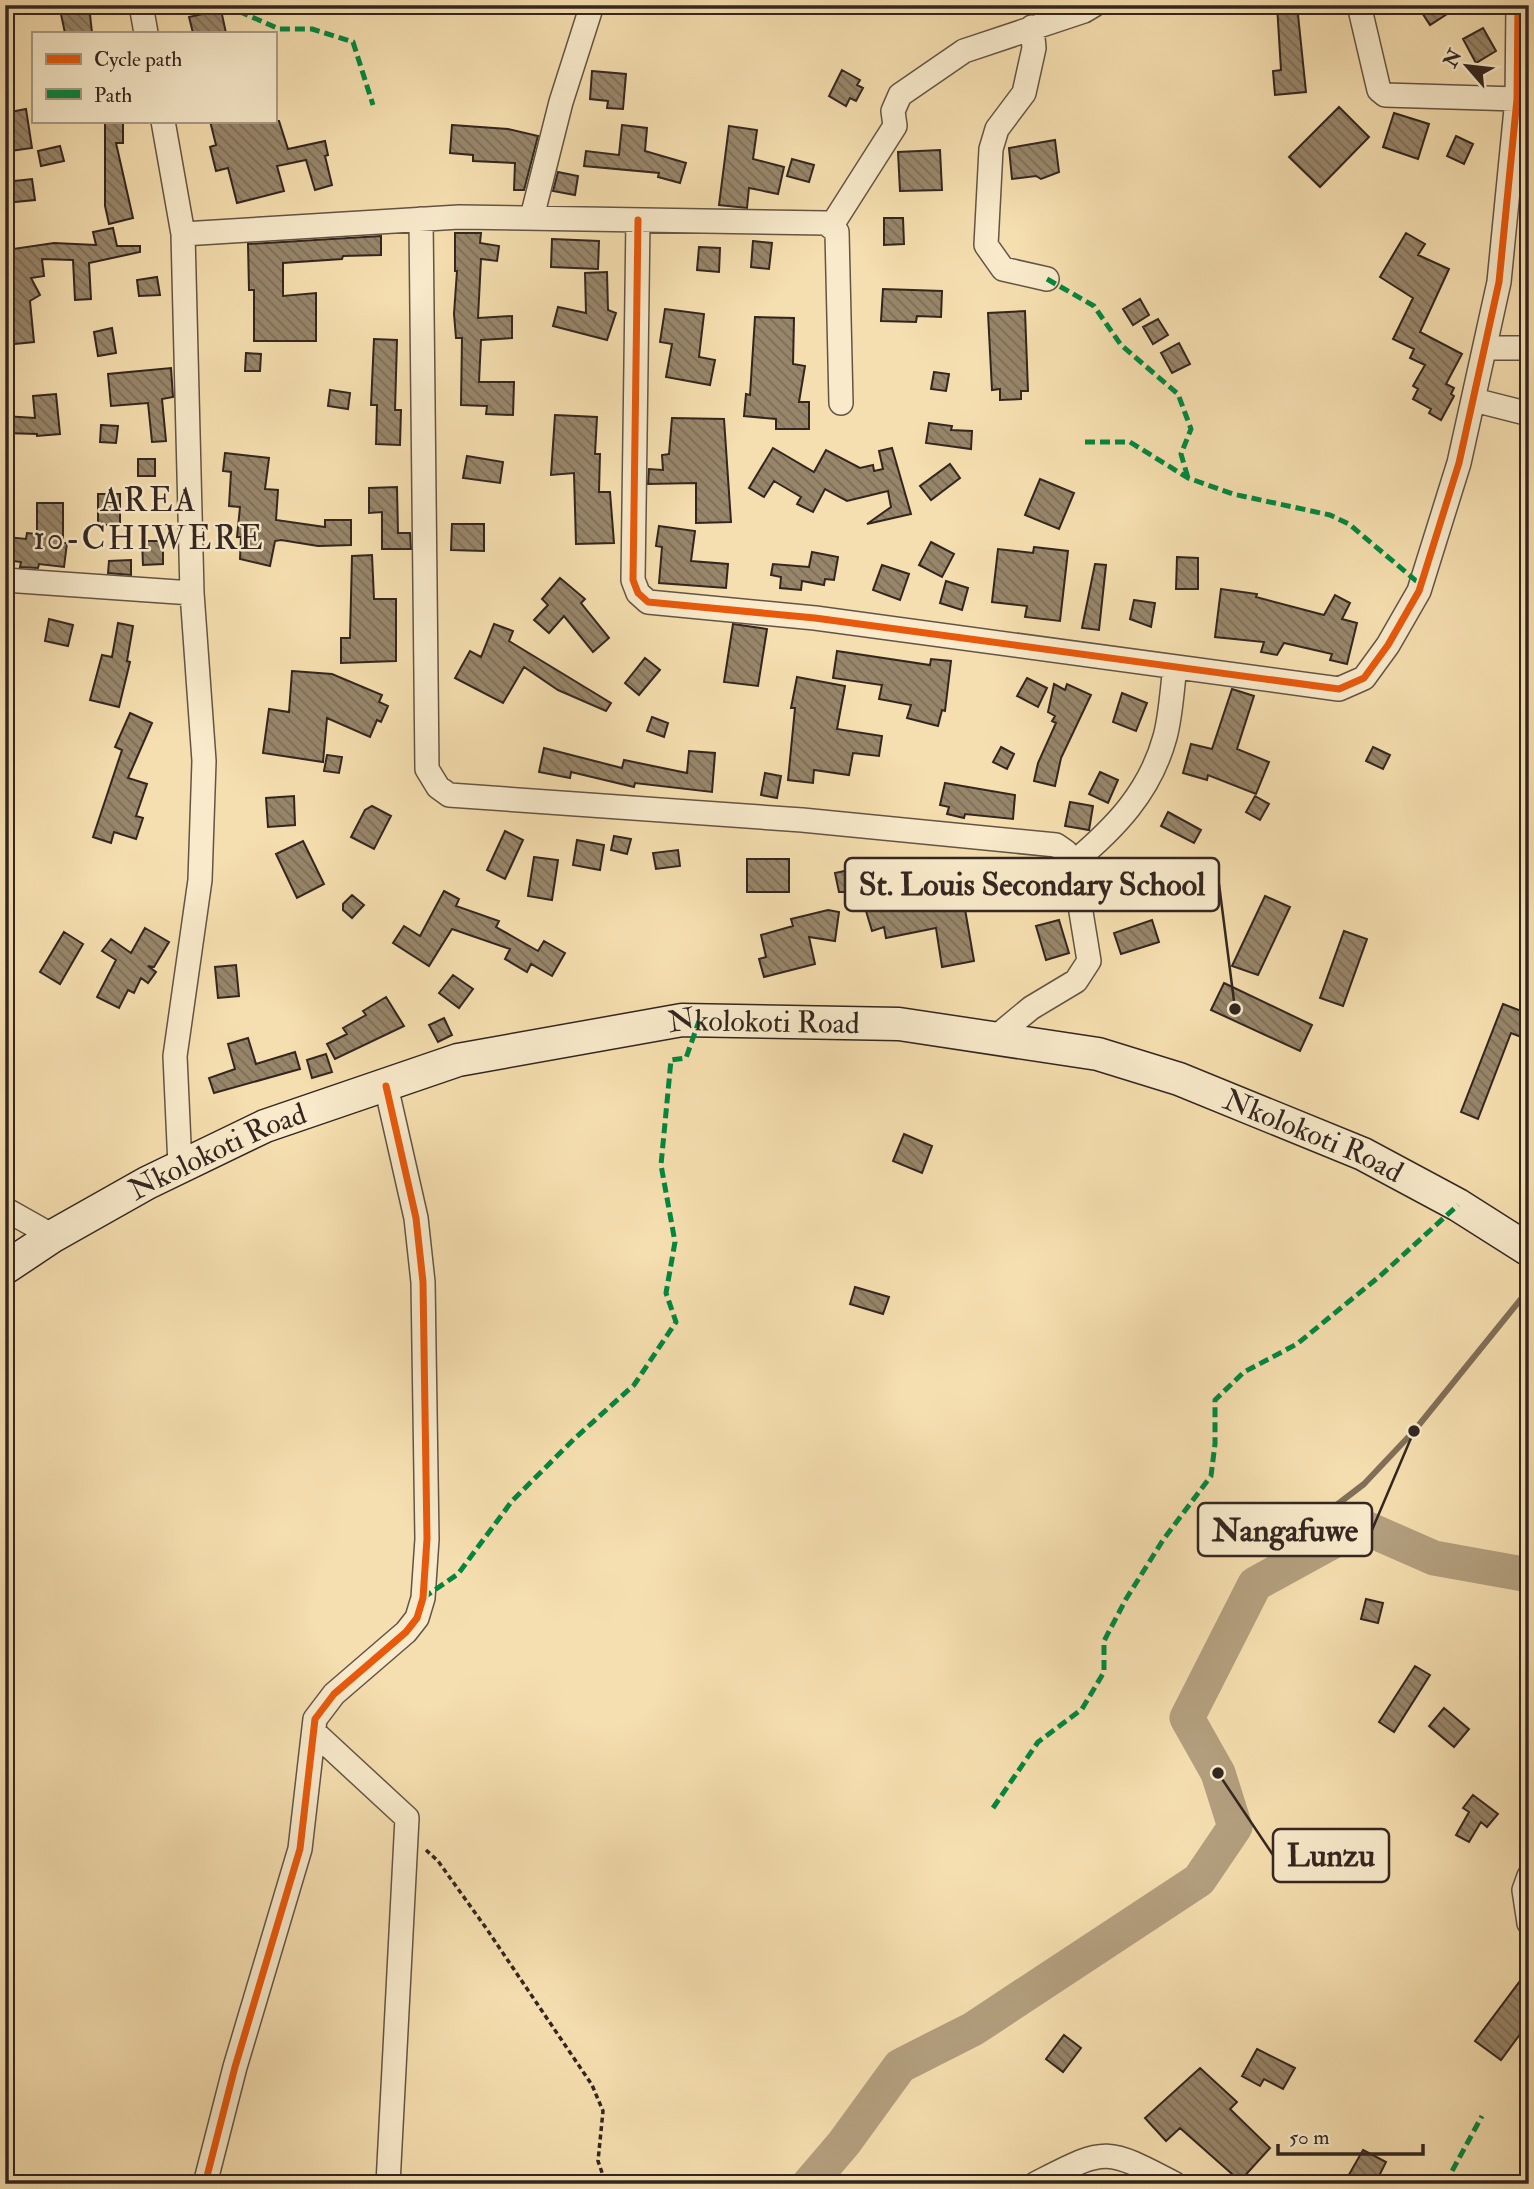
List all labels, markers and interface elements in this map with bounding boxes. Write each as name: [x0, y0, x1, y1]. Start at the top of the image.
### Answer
legend: [32, 32, 276, 122]
north arrow: [1432, 32, 1502, 102]
text: N: [1438, 44, 1468, 73]
text: Cycle path: [94, 46, 182, 73]
text: Path: [94, 82, 132, 109]
district label: AREA 10-CHIWERE: [33, 480, 265, 559]
callout: St. Louis Secondary School: [845, 858, 1219, 911]
text: St. Louis Secondary School: [859, 865, 1206, 905]
street label: Nkolokoti Road: [665, 1000, 860, 1042]
street label: Nkolokoti Road: [1218, 1081, 1410, 1191]
street label: Nkolokoti Road: [122, 1095, 311, 1208]
callout: Nangafuwe: [1198, 1503, 1372, 1556]
text: Nangafuwe: [1211, 1511, 1359, 1551]
callout: Lunzu: [1273, 1829, 1389, 1882]
text: Lunzu: [1287, 1836, 1376, 1876]
scale bar: [1278, 2112, 1424, 2156]
text: 50 m: [1289, 2124, 1330, 2151]

